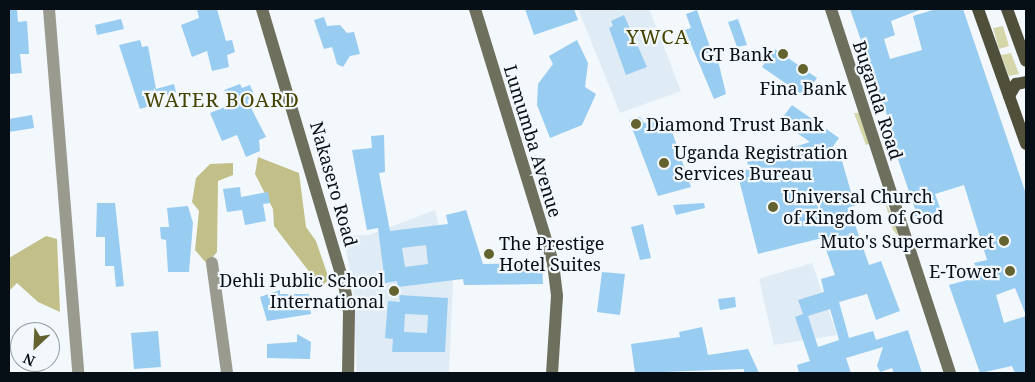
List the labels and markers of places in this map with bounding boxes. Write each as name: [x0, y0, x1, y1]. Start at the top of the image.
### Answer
place label: GT Bank: [701, 43, 773, 65]
marker: GT Bank: [777, 48, 789, 60]
marker: Fina Bank: [797, 63, 809, 75]
place label: Fina Bank: [760, 77, 846, 99]
place label: Diamond Trust Bank: [646, 113, 824, 135]
marker: Diamond Trust Bank: [630, 118, 642, 130]
place label: Uganda Registration Services Bureau: [674, 142, 848, 184]
marker: Uganda Registration Services Bureau: [658, 157, 670, 169]
place label: Universal Church of Kingdom of God: [783, 186, 943, 228]
marker: Universal Church of Kingdom of God: [767, 201, 779, 213]
place label: Muto's Supermarket: [820, 230, 994, 252]
place label: The Prestige Hotel Suites: [499, 233, 604, 276]
marker: Muto's Supermarket: [998, 235, 1010, 247]
marker: The Prestige Hotel Suites: [483, 248, 495, 260]
place label: E-Tower: [929, 260, 1000, 282]
marker: E-Tower: [1004, 265, 1016, 277]
place label: Dehli Public School International: [219, 270, 384, 312]
marker: Dehli Public School International: [388, 285, 400, 297]

